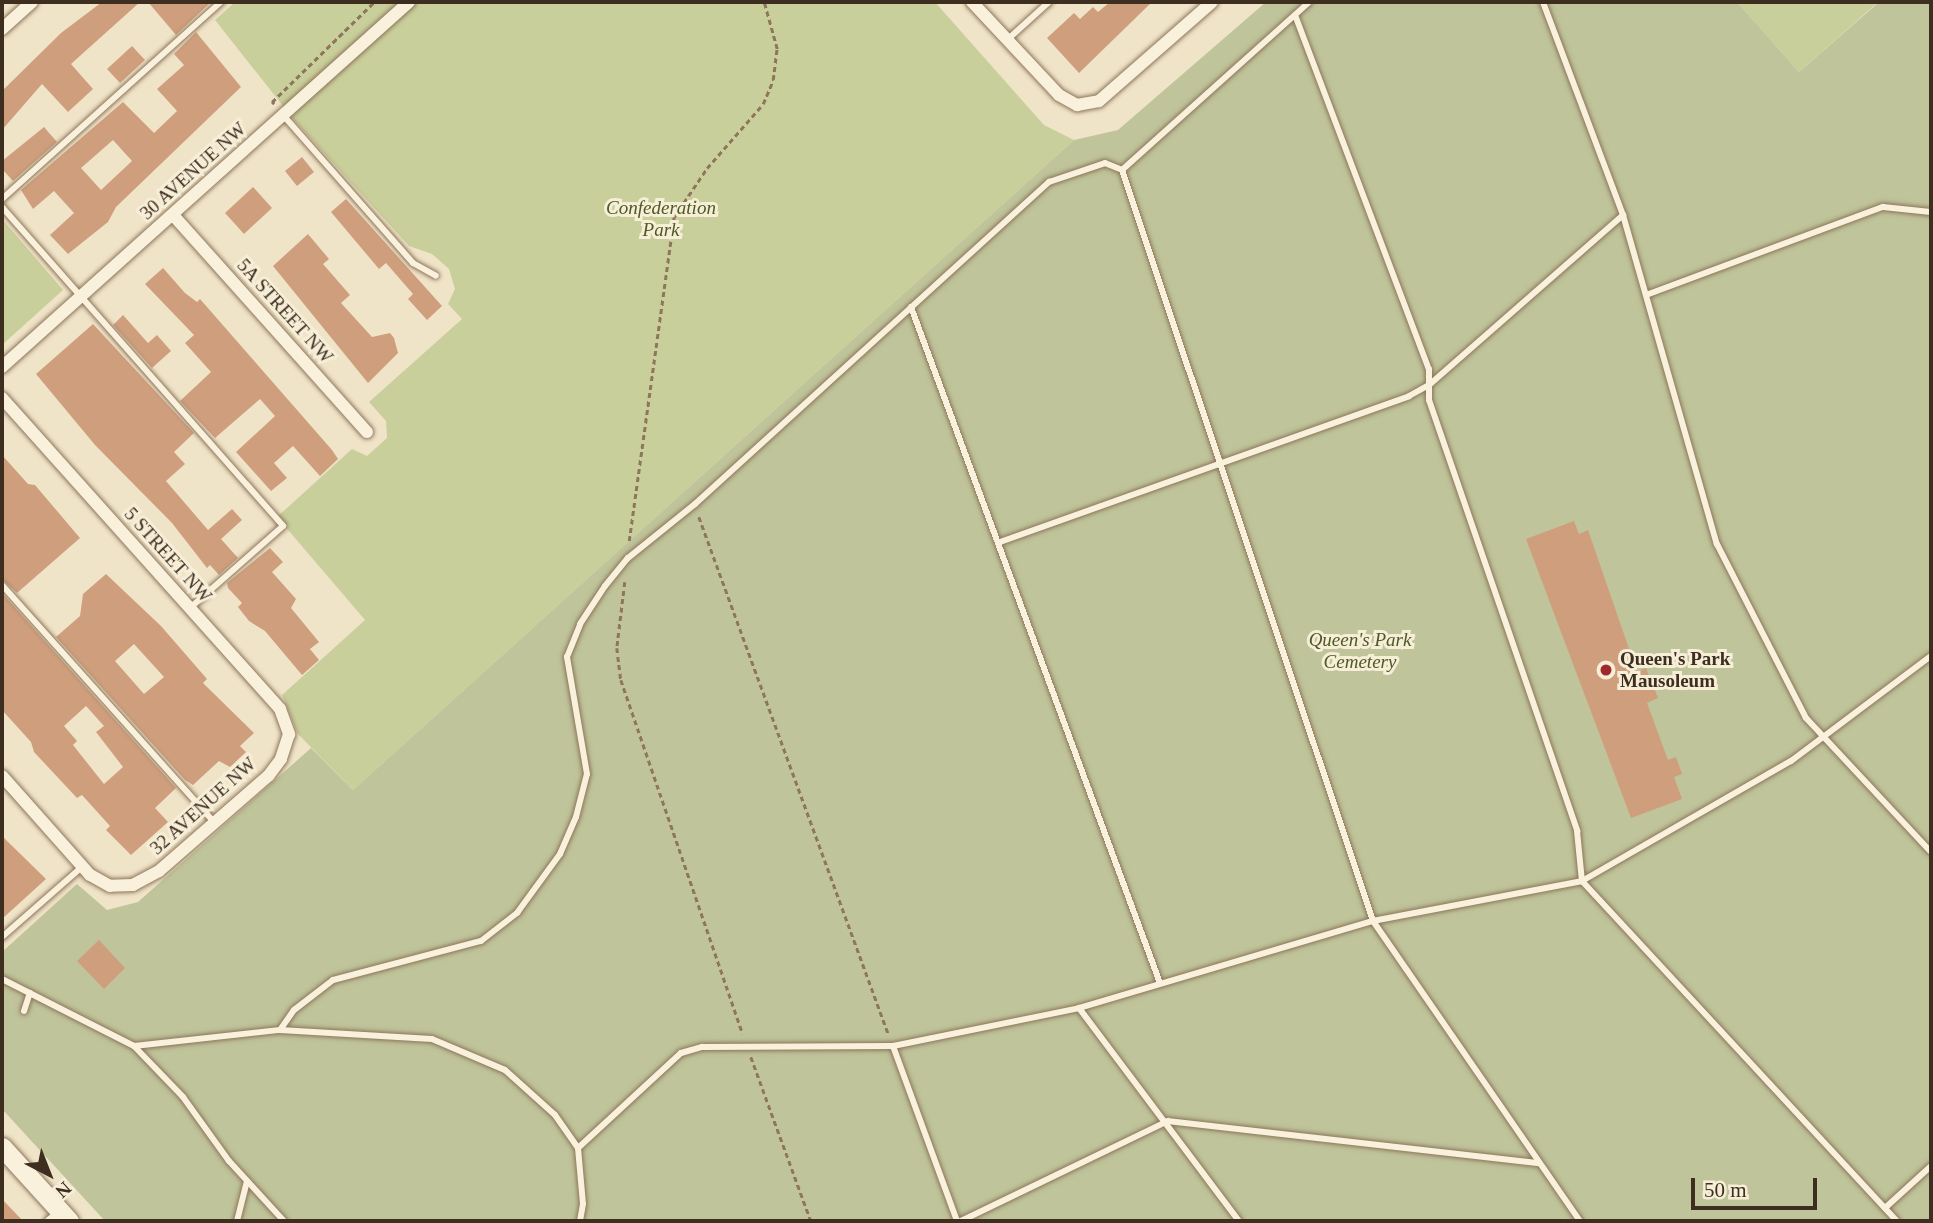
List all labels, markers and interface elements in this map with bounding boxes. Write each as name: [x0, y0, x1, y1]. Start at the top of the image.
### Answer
street label: 30 AVENUE NW: [135, 117, 251, 225]
park label: Confederation Park: [606, 197, 716, 241]
street label: 5A STREET NW: [232, 254, 338, 368]
street label: 5 STREET NW: [119, 503, 217, 607]
park label: Queen's Park Cemetery: [1309, 629, 1411, 673]
place label: Queen's Park Mausoleum: [1620, 648, 1730, 692]
marker: Queen's Park Mausoleum: [1598, 662, 1614, 678]
street label: 32 AVENUE NW: [145, 752, 261, 860]
north arrow: [14, 1139, 84, 1209]
scale bar: [1695, 1164, 1821, 1208]
text: N: [51, 1178, 76, 1202]
text: 50 m: [1704, 1178, 1747, 1202]

